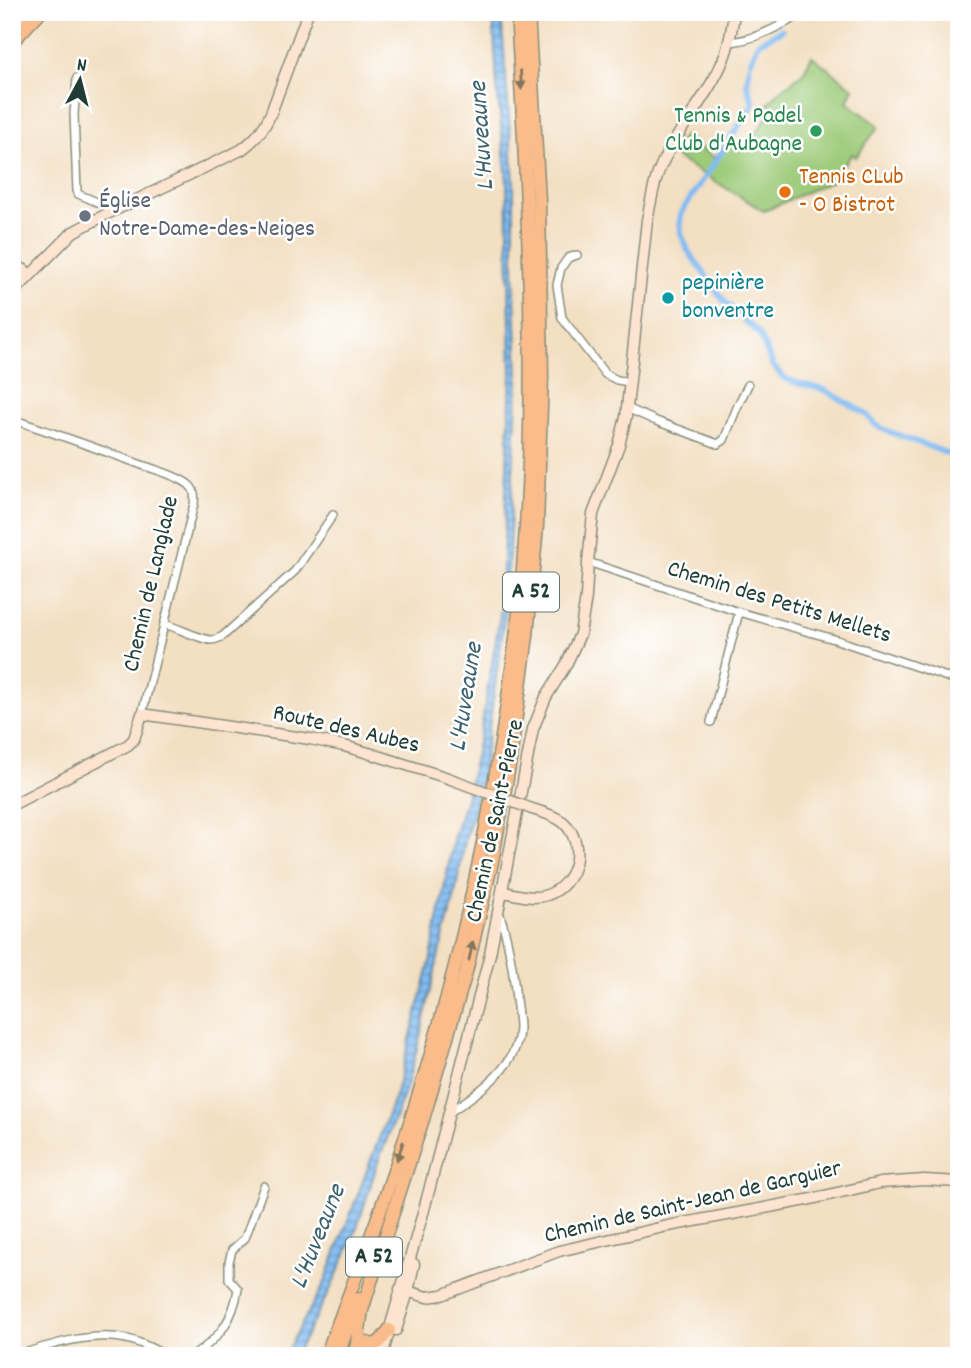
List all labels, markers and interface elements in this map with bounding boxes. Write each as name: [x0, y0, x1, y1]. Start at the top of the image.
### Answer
north arrow: [46, 46, 116, 116]
text: N: [75, 53, 88, 81]
one-way arrow: [515, 70, 526, 92]
water label: L'Huveaune: [461, 79, 505, 192]
place label: Tennis & Padel Club d'Aubagne: [665, 100, 802, 162]
marker: Tennis & Padel Club d'Aubagne: [808, 123, 824, 139]
place label: Tennis CLub - O Bistrot: [799, 161, 904, 223]
marker: Tennis CLub - O Bistrot: [777, 184, 793, 200]
place label: Église Notre-Dame-des-Neiges: [99, 185, 315, 247]
marker: Église Notre-Dame-des-Neiges: [77, 208, 93, 224]
place label: pepinière bonventre: [682, 267, 774, 329]
marker: pepinière bonventre: [660, 290, 676, 306]
street label: Chemin de Langlade: [115, 493, 189, 675]
street label: Chemin des Petits Mellets: [663, 553, 895, 653]
road number: A 52: [503, 572, 559, 612]
water label: L'Huveaune: [440, 639, 494, 754]
street label: Route des Aubes: [269, 697, 423, 763]
street label: Chemin de Saint-Pierre: [458, 716, 534, 926]
one-way arrow: [466, 940, 477, 962]
one-way arrow: [394, 1140, 405, 1161]
street label: Chemin de Saint-Jean de Garguier: [541, 1152, 845, 1254]
water label: L'Huveaune: [281, 1178, 357, 1295]
road number: A 52: [346, 1238, 402, 1276]

